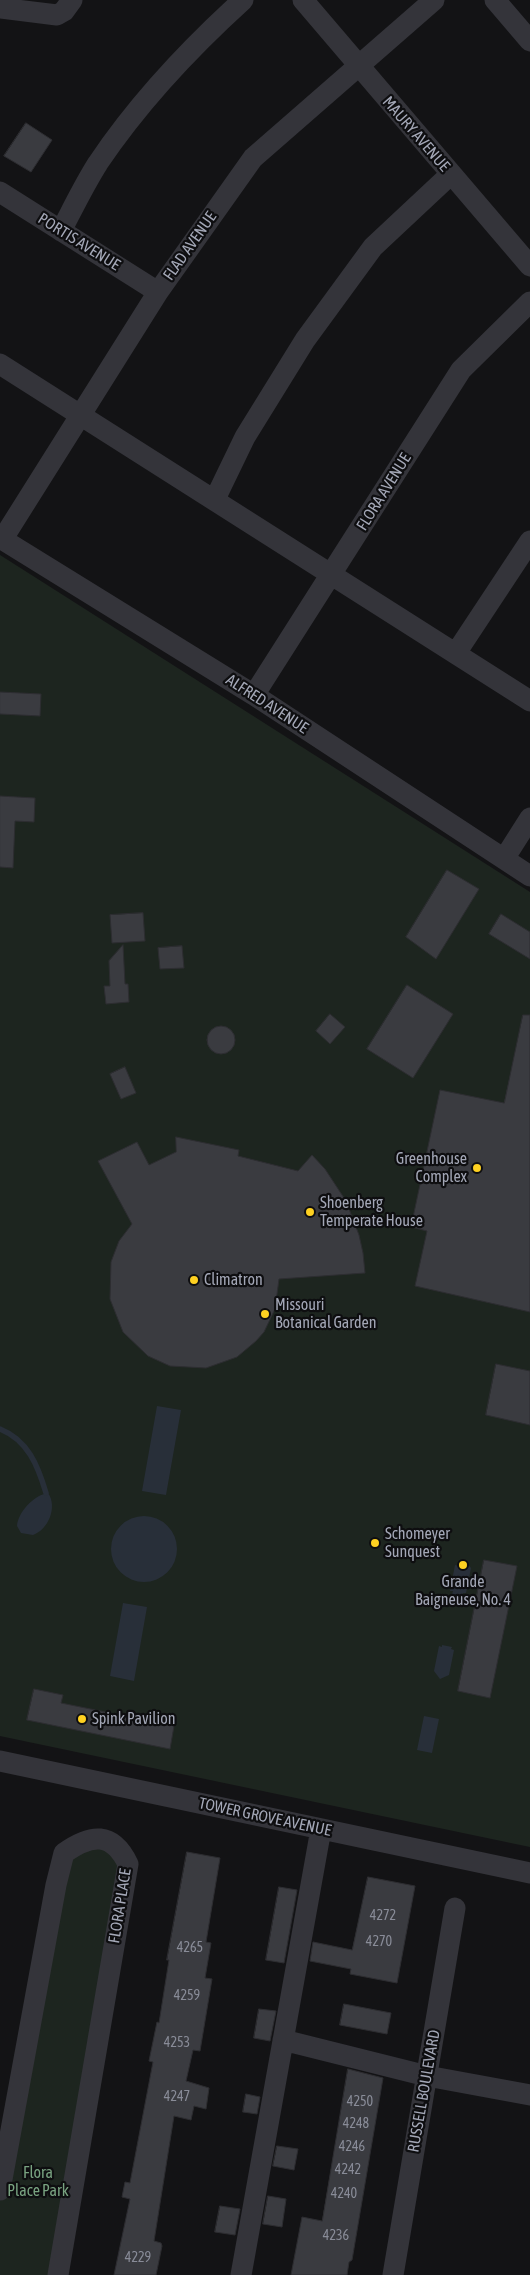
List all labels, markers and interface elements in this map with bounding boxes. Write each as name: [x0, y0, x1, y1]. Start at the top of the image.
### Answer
street label: MAURY AVENUE: [378, 93, 454, 175]
street label: FLAD AVENUE: [159, 208, 221, 284]
street label: PORTIS AVENUE: [34, 209, 124, 275]
street label: FLORA AVENUE: [353, 450, 415, 534]
street label: ALFRED AVENUE: [222, 670, 312, 738]
place label: Greenhouse Complex: [396, 1149, 467, 1187]
marker: Greenhouse Complex: [471, 1162, 483, 1174]
place label: Shoenberg Temperate House: [320, 1193, 423, 1231]
marker: Shoenberg Temperate House: [304, 1206, 316, 1218]
place label: Climatron: [204, 1270, 263, 1290]
marker: Climatron: [188, 1274, 200, 1286]
place label: Missouri Botanical Garden: [275, 1295, 377, 1333]
marker: Missouri Botanical Garden: [259, 1308, 271, 1320]
place label: Schomeyer Sunquest: [385, 1524, 450, 1562]
marker: Schomeyer Sunquest: [369, 1537, 381, 1549]
marker: Grande Baigneuse, No. 4: [457, 1559, 469, 1571]
place label: Grande Baigneuse, No. 4: [415, 1572, 511, 1610]
place label: Spink Pavilion: [92, 1709, 175, 1729]
marker: Spink Pavilion: [76, 1713, 88, 1725]
street label: TOWER GROVE AVENUE: [197, 1794, 333, 1840]
street label: FLORA PLACE: [105, 1867, 135, 1945]
house number: 4272: [370, 1908, 396, 1924]
house number: 4270: [366, 1934, 392, 1950]
house number: 4265: [177, 1940, 203, 1956]
house number: 4259: [174, 1988, 200, 2004]
street label: RUSSELL BOULEVARD: [404, 2028, 444, 2154]
house number: 4253: [164, 2035, 190, 2051]
house number: 4247: [164, 2089, 190, 2105]
house number: 4250: [347, 2094, 373, 2110]
house number: 4248: [343, 2116, 369, 2132]
house number: 4246: [339, 2139, 365, 2155]
house number: 4242: [335, 2162, 361, 2178]
park label: Flora Place Park: [7, 2163, 69, 2201]
house number: 4240: [331, 2186, 357, 2202]
house number: 4236: [323, 2228, 349, 2244]
house number: 4229: [125, 2250, 151, 2266]

